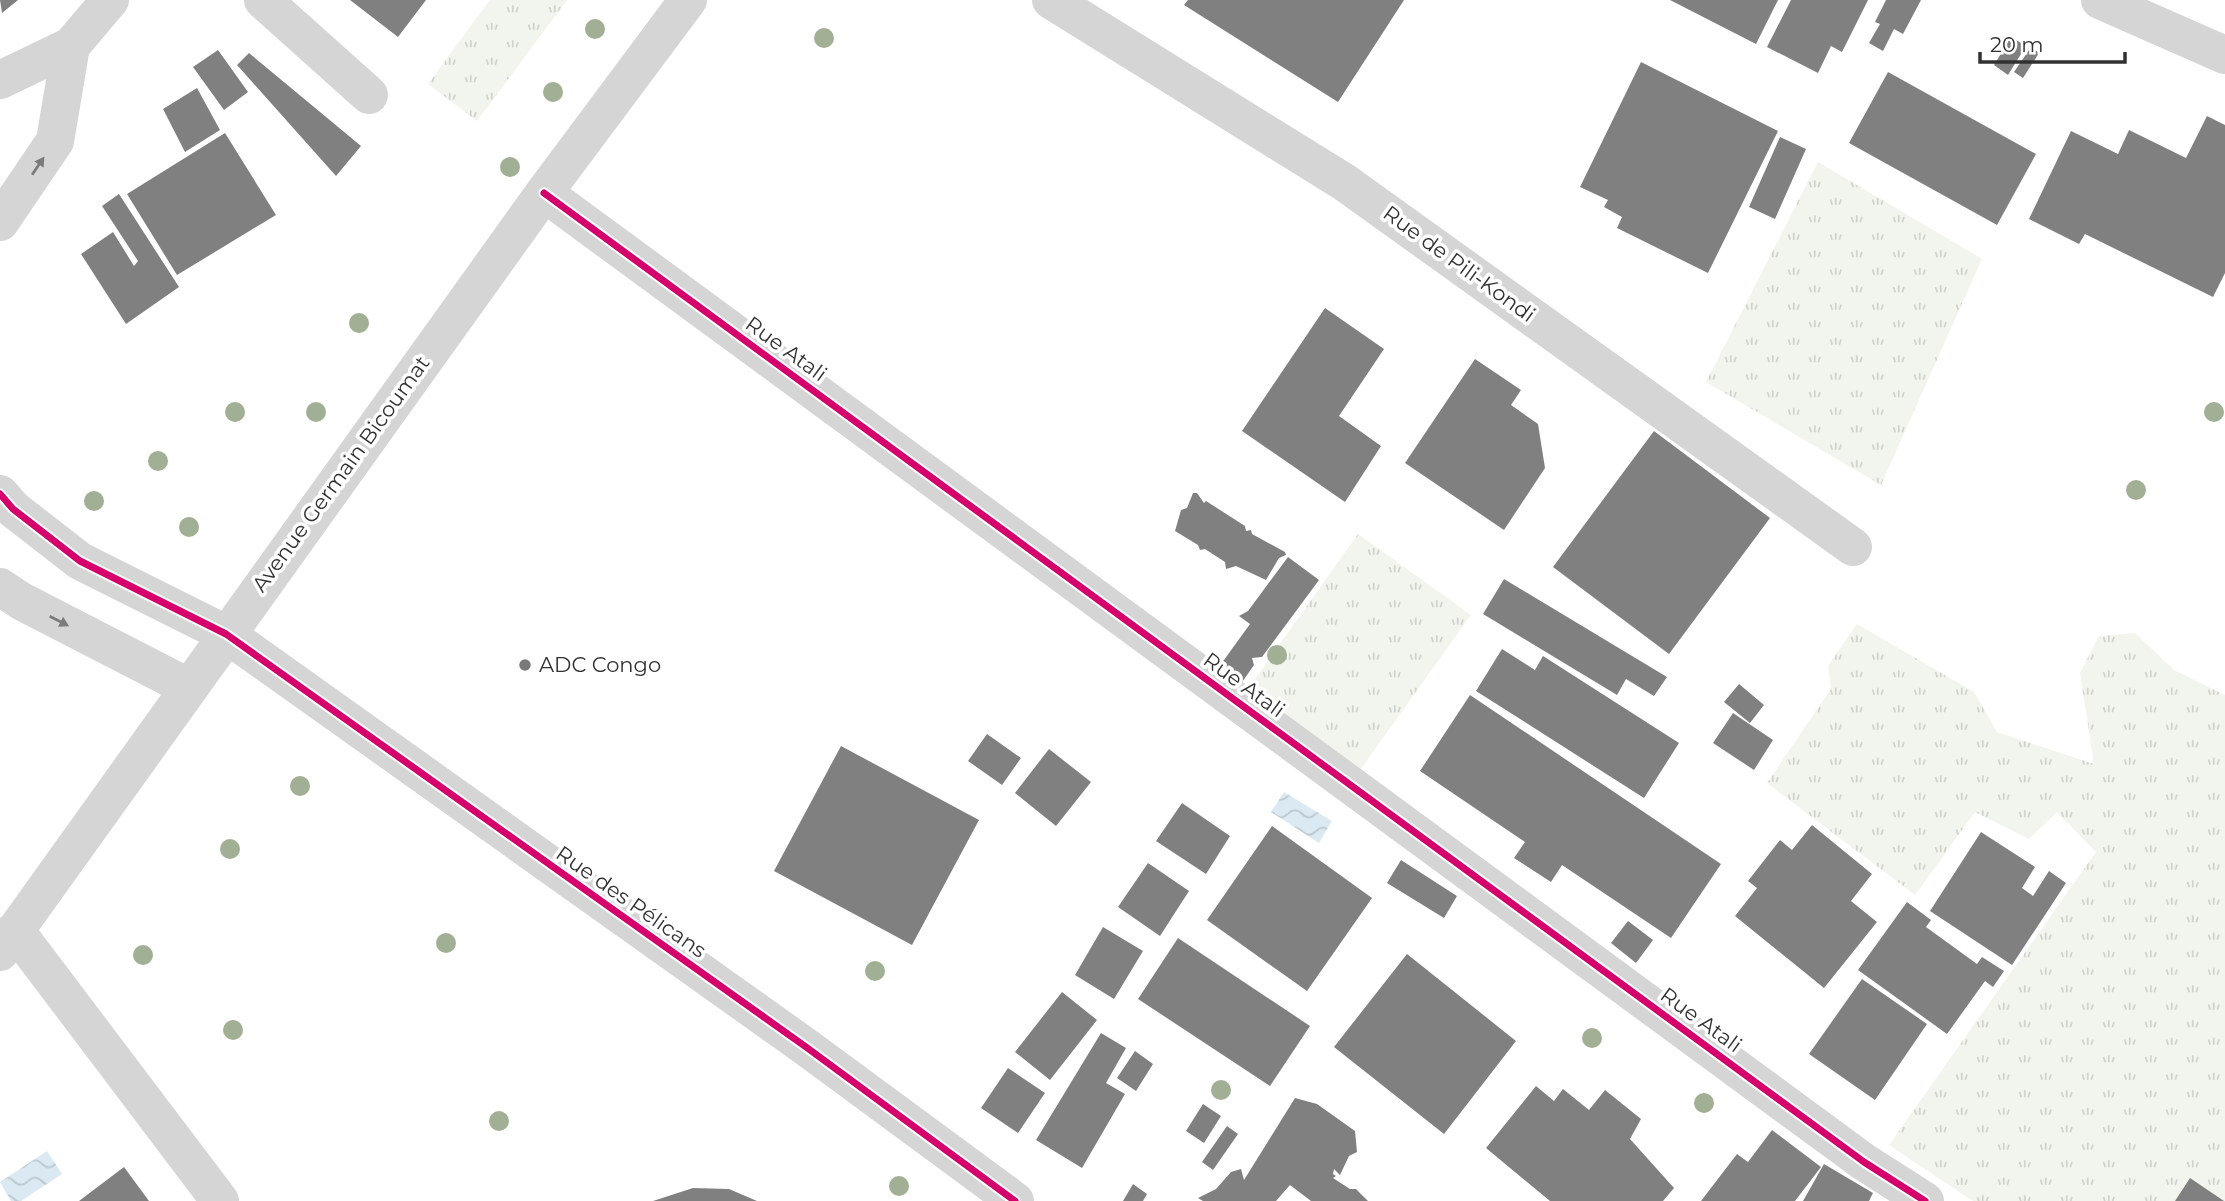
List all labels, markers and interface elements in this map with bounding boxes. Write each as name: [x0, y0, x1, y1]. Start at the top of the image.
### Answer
scale bar: [1980, 21, 2125, 65]
text: 20 m: [1990, 32, 2044, 57]
one-way arrow: [31, 157, 45, 175]
street label: Rue de Pili-Kondi: [1378, 200, 1540, 327]
street label: Rue Atali: [741, 311, 832, 386]
street label: Avenue Germain Bicoumat: [247, 351, 435, 597]
one-way arrow: [49, 616, 69, 627]
street label: Rue Atali: [1199, 647, 1290, 722]
place label: ADC Congo: [539, 652, 661, 677]
marker: ADC Congo: [517, 657, 533, 673]
street label: Rue des Pélicans: [551, 840, 711, 963]
street label: Rue Atali: [1656, 982, 1747, 1057]

